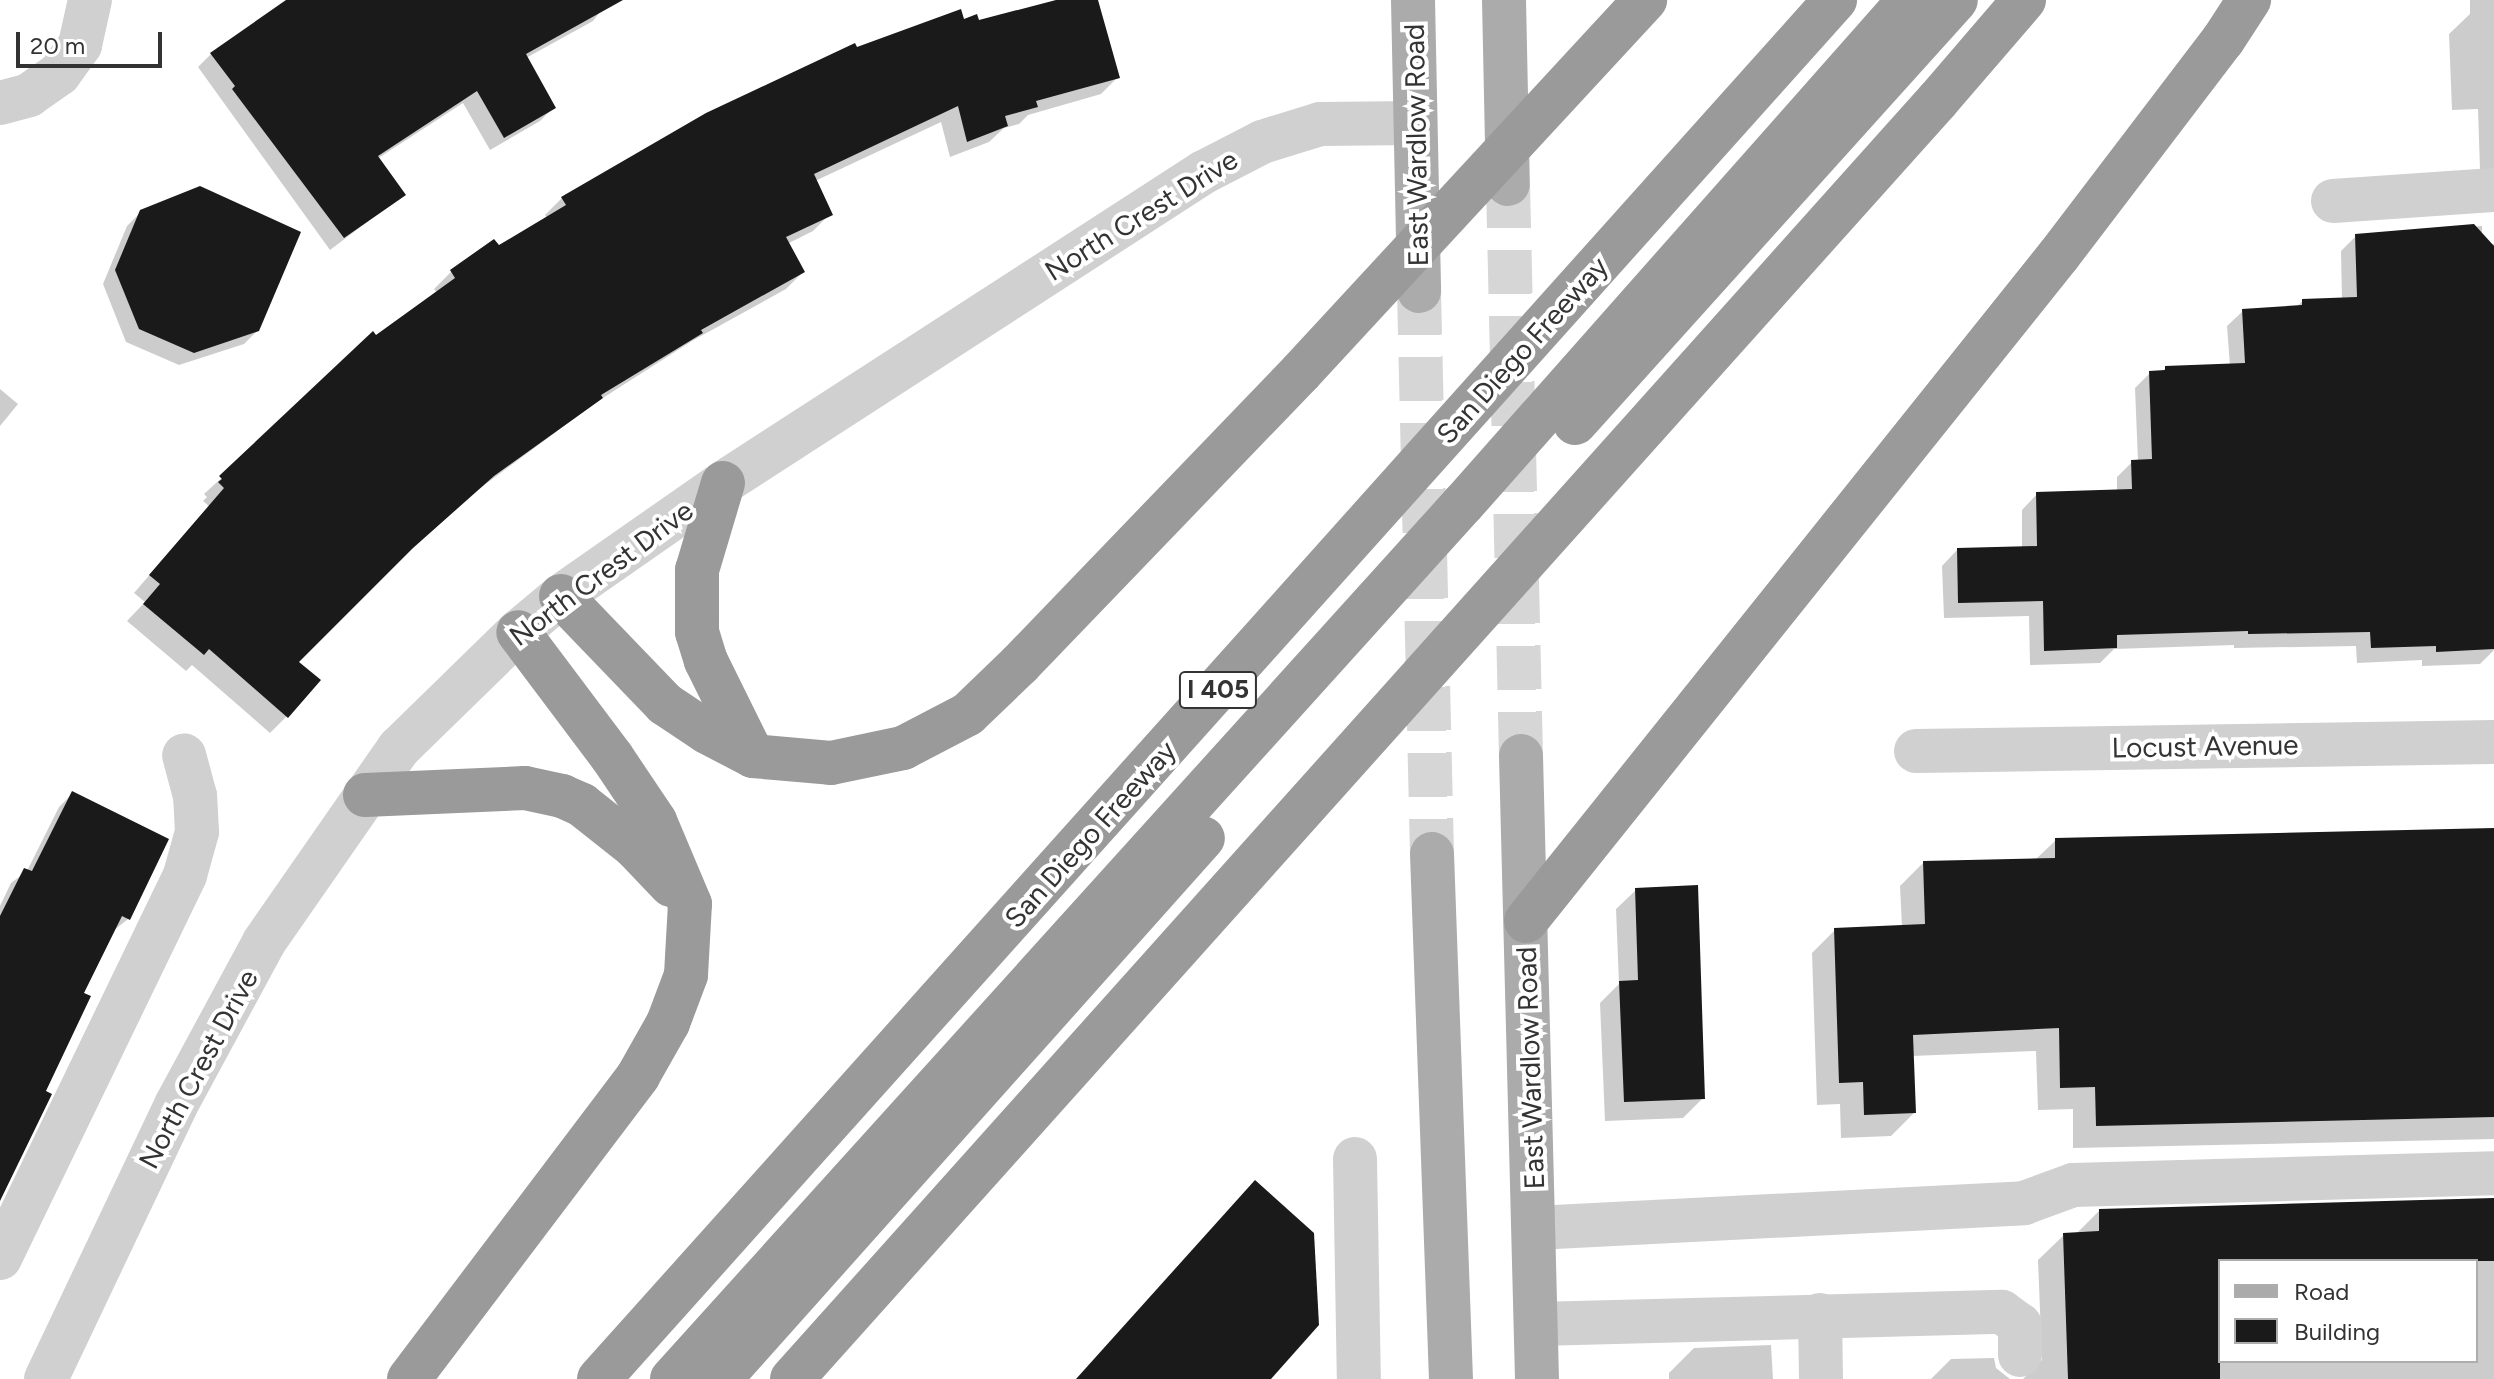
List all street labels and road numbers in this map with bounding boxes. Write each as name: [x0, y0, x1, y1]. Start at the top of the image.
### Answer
street label: East Wardlow Road: [1397, 23, 1435, 267]
street label: North Crest Drive: [1039, 142, 1243, 288]
street label: San Diego Freeway: [1429, 250, 1615, 450]
street label: North Crest Drive: [503, 493, 699, 653]
road number: I 405: [1178, 668, 1258, 712]
street label: Locust Avenue: [2111, 728, 2299, 764]
street label: San Diego Freeway: [997, 734, 1183, 934]
street label: East Wardlow Road: [1509, 946, 1551, 1190]
street label: North Crest Drive: [131, 964, 265, 1174]

